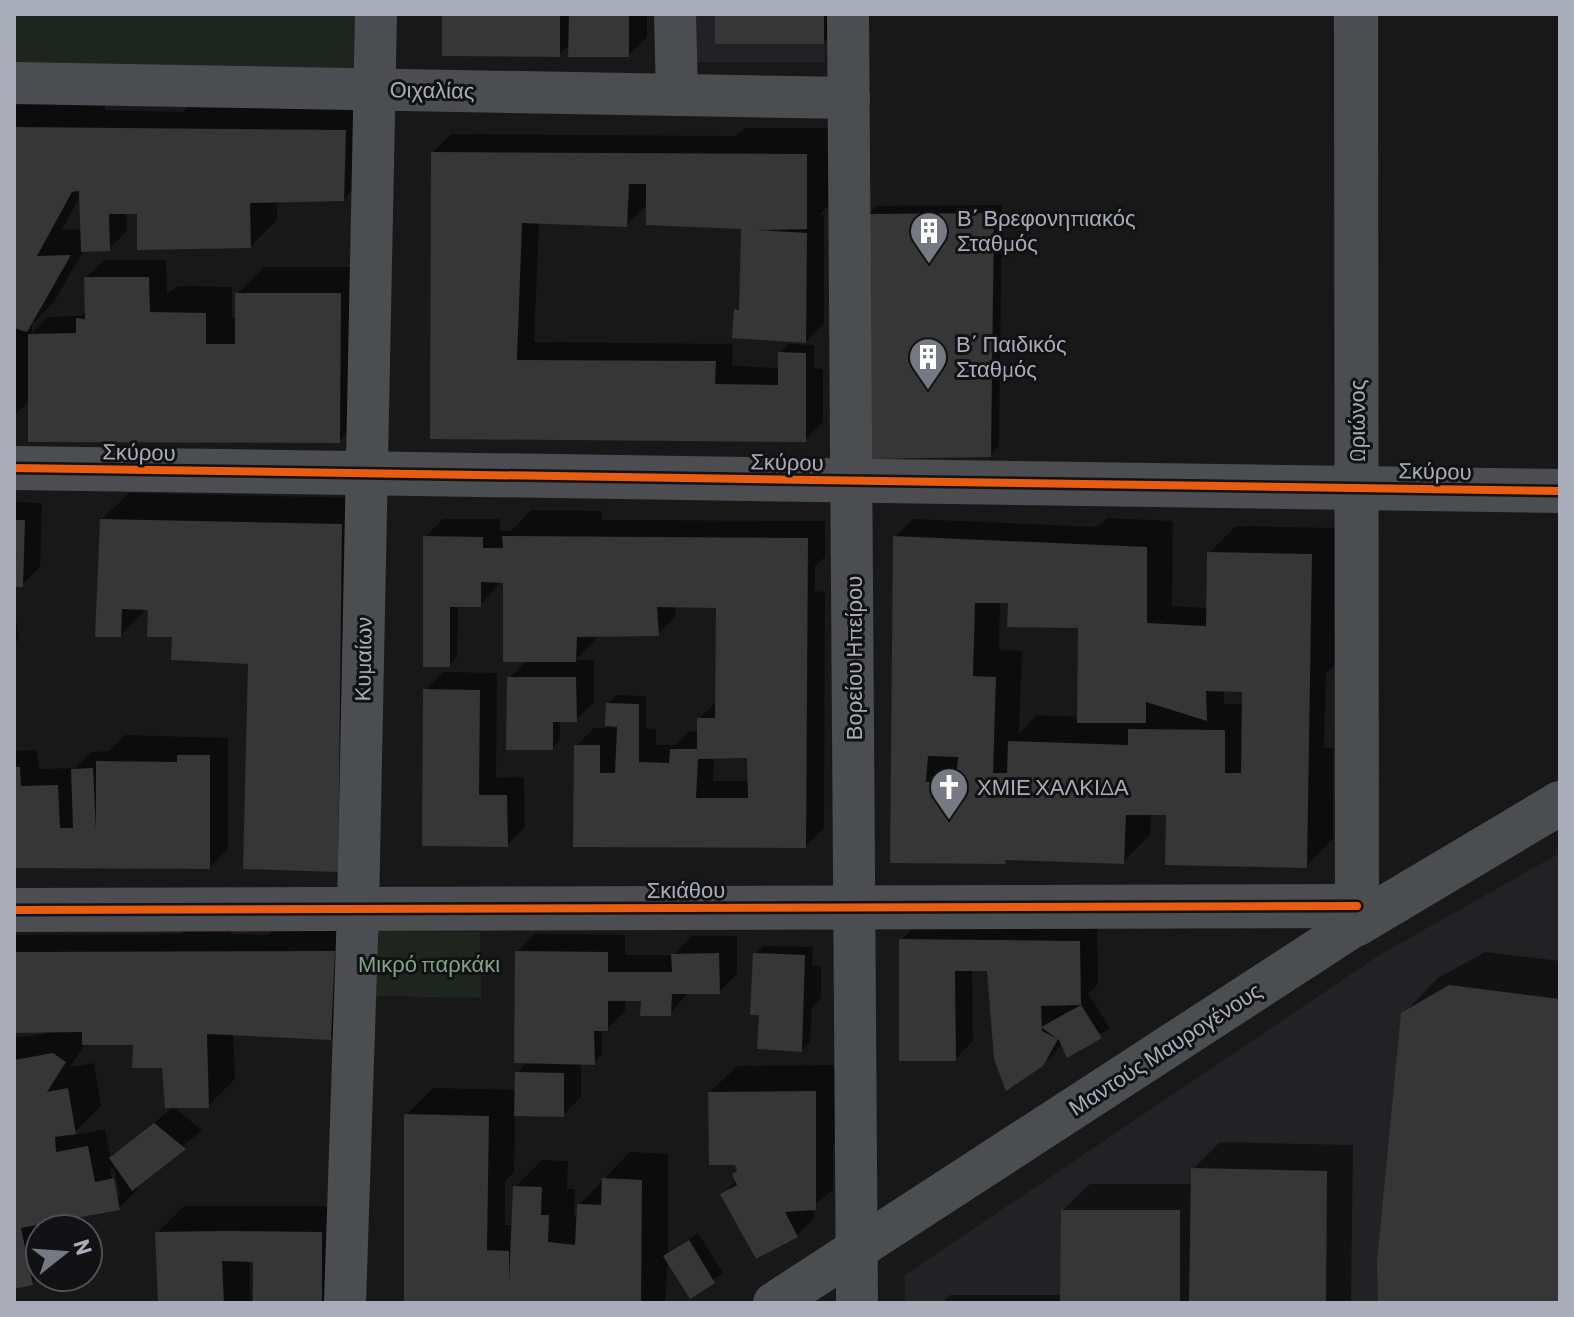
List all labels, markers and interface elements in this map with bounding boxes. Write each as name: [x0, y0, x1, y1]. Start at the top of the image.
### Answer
street label: Οιχαλίας: [389, 75, 475, 104]
place label: Β΄ Βρεφονηπιακός Σταθμός: [957, 204, 1136, 255]
building icon: Β΄ Βρεφονηπιακός Σταθμός: [908, 210, 950, 265]
place label: Β΄ Παιδικός Σταθμός: [956, 330, 1067, 381]
building icon: Β΄ Παιδικός Σταθμός: [907, 336, 949, 391]
street label: Ωριώνος: [1343, 380, 1370, 462]
street label: Σκύρου: [102, 437, 176, 466]
street label: Σκύρου: [750, 447, 824, 476]
street label: Σκύρου: [1398, 456, 1472, 485]
street label: Βορείου Ηπείρου: [840, 576, 867, 740]
street label: Κυμαίων: [348, 617, 376, 701]
church icon: ΧΜΙΕ ΧΑΛΚΙΔΑ: [928, 766, 970, 821]
place label: ΧΜΙΕ ΧΑΛΚΙΔΑ: [977, 773, 1129, 799]
street label: Σκιάθου: [647, 876, 725, 902]
park label: Μικρό παρκάκι: [358, 950, 500, 977]
street label: Μαντούς Μαυρογένους: [1063, 976, 1266, 1121]
north arrow: [24, 1213, 104, 1293]
text: N: [70, 1236, 99, 1258]

